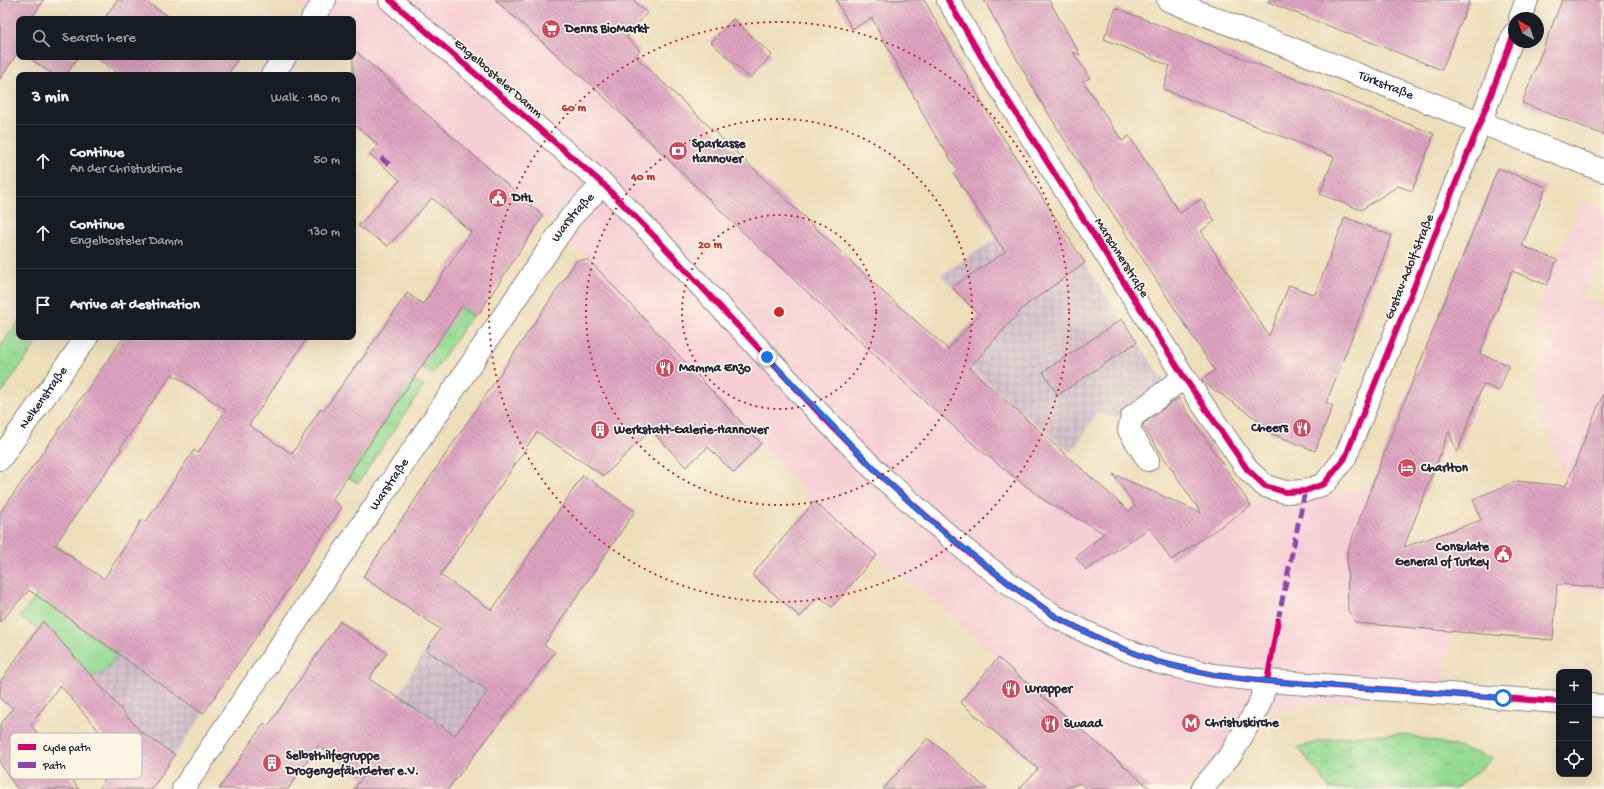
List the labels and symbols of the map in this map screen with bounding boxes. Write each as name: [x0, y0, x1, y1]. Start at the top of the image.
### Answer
north arrow: [1508, 12, 1544, 48]
supermarket icon: Denns BioMarkt: [540, 18, 562, 40]
place label: Denns BioMarkt: [564, 22, 650, 37]
street label: Engelbosteler Damm: [450, 36, 546, 122]
street label: Türkstraße: [1355, 67, 1416, 103]
text: 60 m: [562, 102, 587, 116]
place label: Sparkasse Hannover: [692, 137, 747, 167]
bank icon: Sparkasse Hannover: [667, 140, 689, 162]
text: 40 m: [630, 171, 655, 185]
public building icon: DHL: [487, 187, 509, 209]
street label: Warstraße: [548, 190, 598, 245]
place label: DHL: [511, 191, 534, 206]
street label: Gustav-Adolf-Straße: [1382, 212, 1438, 322]
street label: Marschnerstraße: [1091, 215, 1152, 301]
text: 20 m: [698, 239, 723, 253]
centre of rings: [772, 305, 786, 319]
route end: [758, 348, 776, 366]
restaurant icon: Mamma Enzo: [654, 357, 676, 379]
place label: Mamma Enzo: [679, 361, 751, 376]
street label: Nelkenstraße: [16, 363, 71, 432]
restaurant icon: Cheers: [1291, 417, 1313, 439]
building icon: Werkstatt-Galerie-Hannover: [589, 419, 611, 441]
place label: Cheers: [1250, 421, 1289, 436]
place label: Werkstatt-Galerie-Hannover: [613, 423, 770, 438]
street label: Warstraße: [367, 455, 413, 513]
hotel icon: Charlton: [1396, 457, 1418, 479]
place label: Charlton: [1420, 461, 1469, 476]
place label: Consulate General of Turkey: [1395, 540, 1490, 570]
public building icon: Consulate General of Turkey: [1492, 543, 1514, 565]
restaurant icon: Wrapper: [1000, 678, 1022, 700]
place label: Wrapper: [1024, 682, 1073, 698]
route start: [1494, 689, 1512, 707]
metro station icon: Christuskirche: [1180, 712, 1202, 734]
restaurant icon: Swaad: [1039, 713, 1061, 735]
place label: Christuskirche: [1204, 716, 1280, 731]
place label: Swaad: [1064, 717, 1104, 732]
legend: [10, 733, 142, 779]
text: Cycle path: [43, 743, 91, 755]
place label: Selbsthilfegruppe Drogengefährdeter e.V.: [285, 748, 419, 779]
building icon: Selbsthilfegruppe Drogengefährdeter e.V.: [261, 752, 283, 774]
text: Path: [42, 761, 66, 773]

